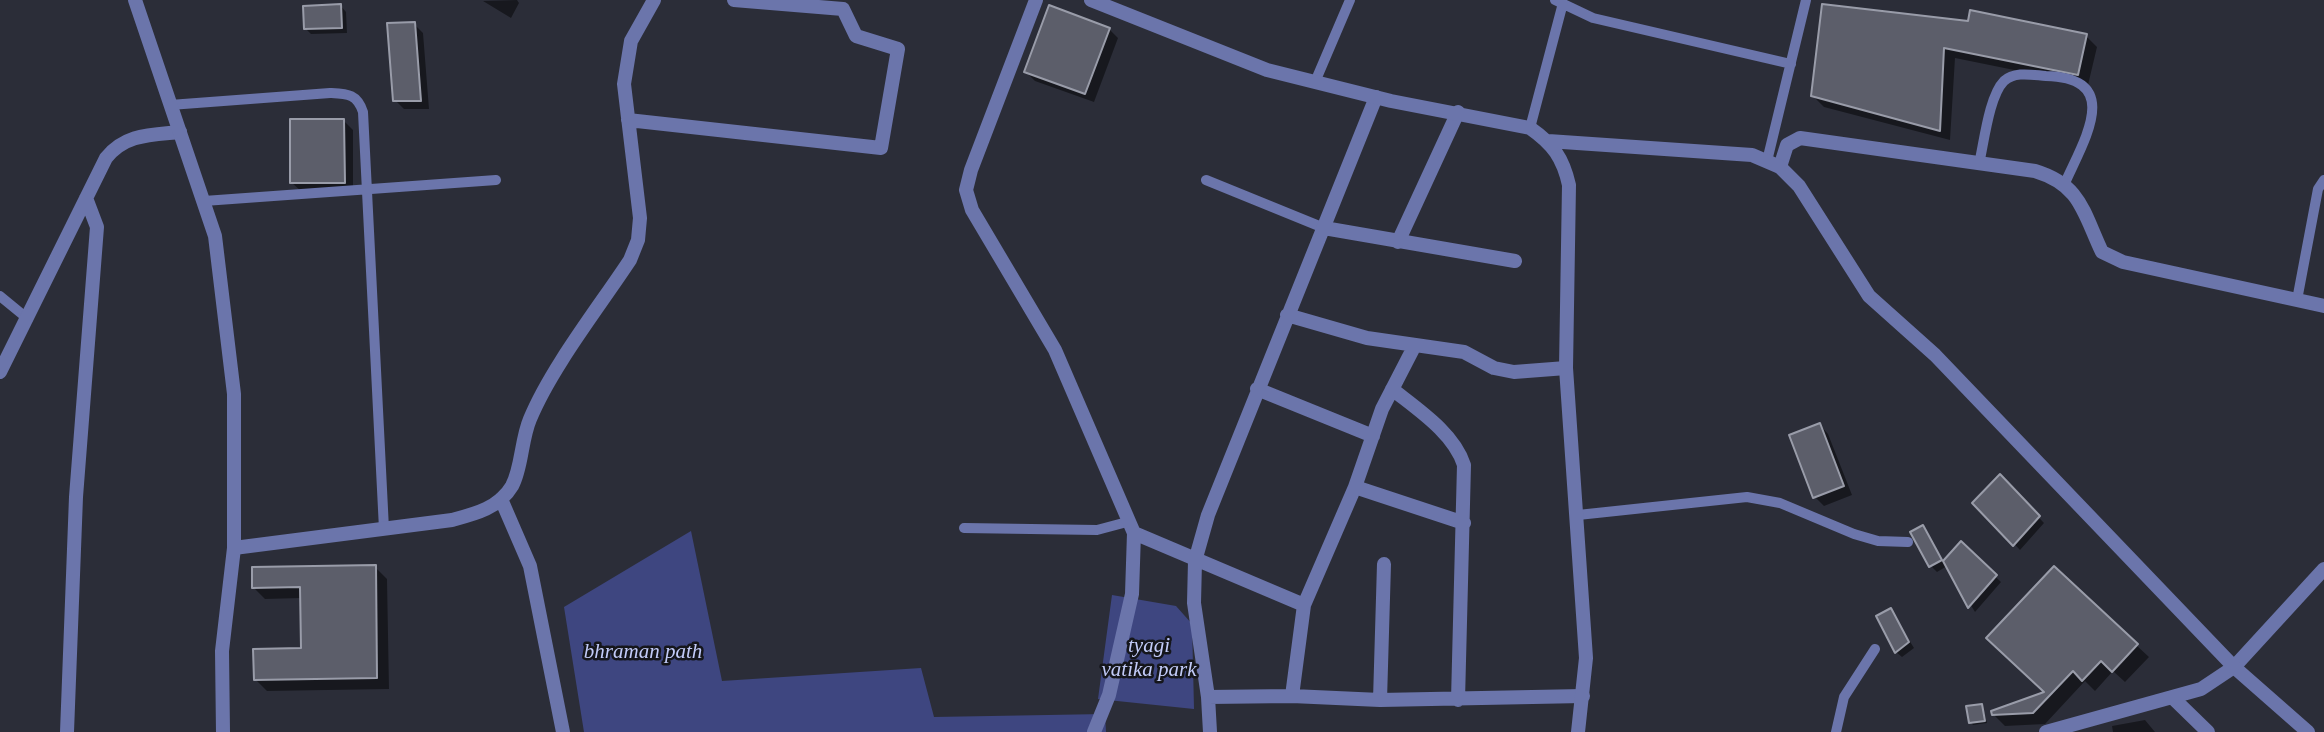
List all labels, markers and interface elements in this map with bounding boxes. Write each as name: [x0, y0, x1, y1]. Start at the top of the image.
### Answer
park label: tyagi vatika park: [1101, 633, 1197, 683]
park label: bhraman path: [584, 639, 702, 665]

